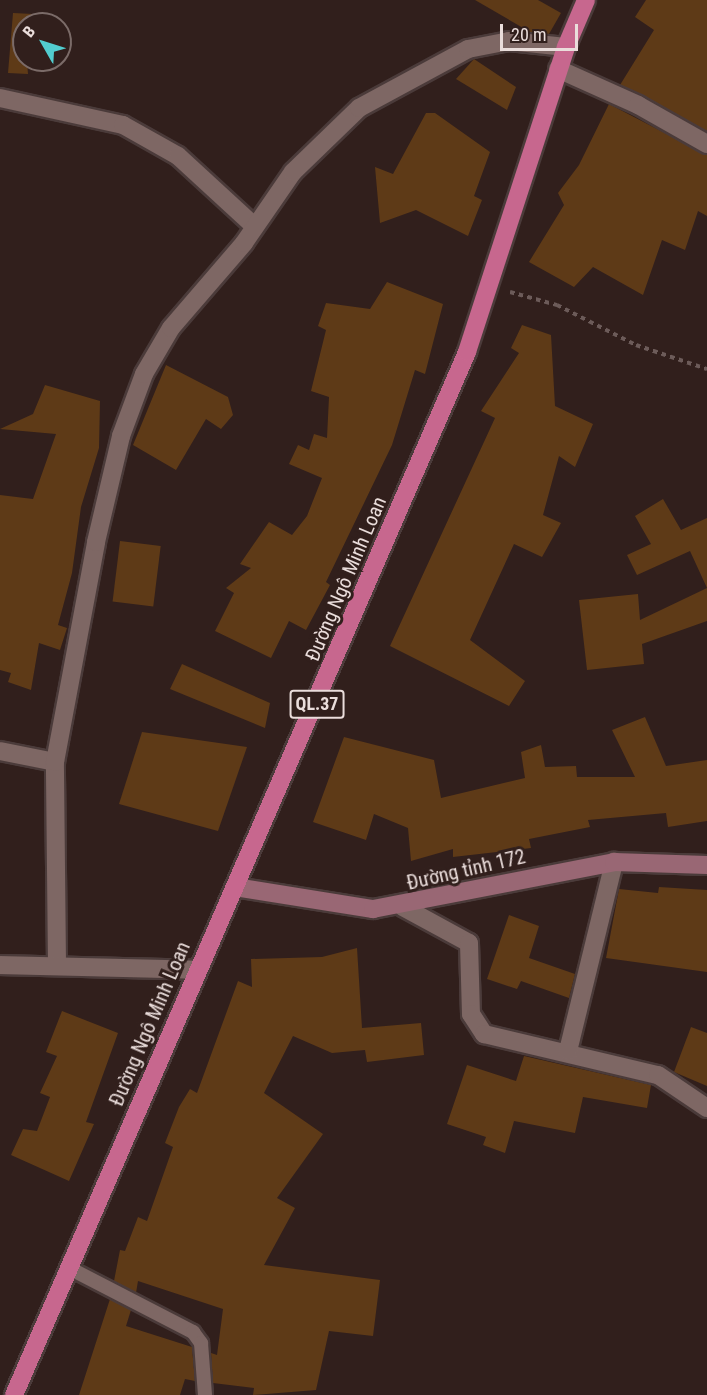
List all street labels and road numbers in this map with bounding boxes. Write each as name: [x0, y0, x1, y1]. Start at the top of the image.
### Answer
street label: Đường Ngô Minh Loan: [301, 493, 391, 665]
road number: QL.37: [288, 689, 346, 719]
street label: Đường tỉnh 172: [404, 845, 528, 895]
street label: Đường Ngô Minh Loan: [105, 938, 195, 1110]

